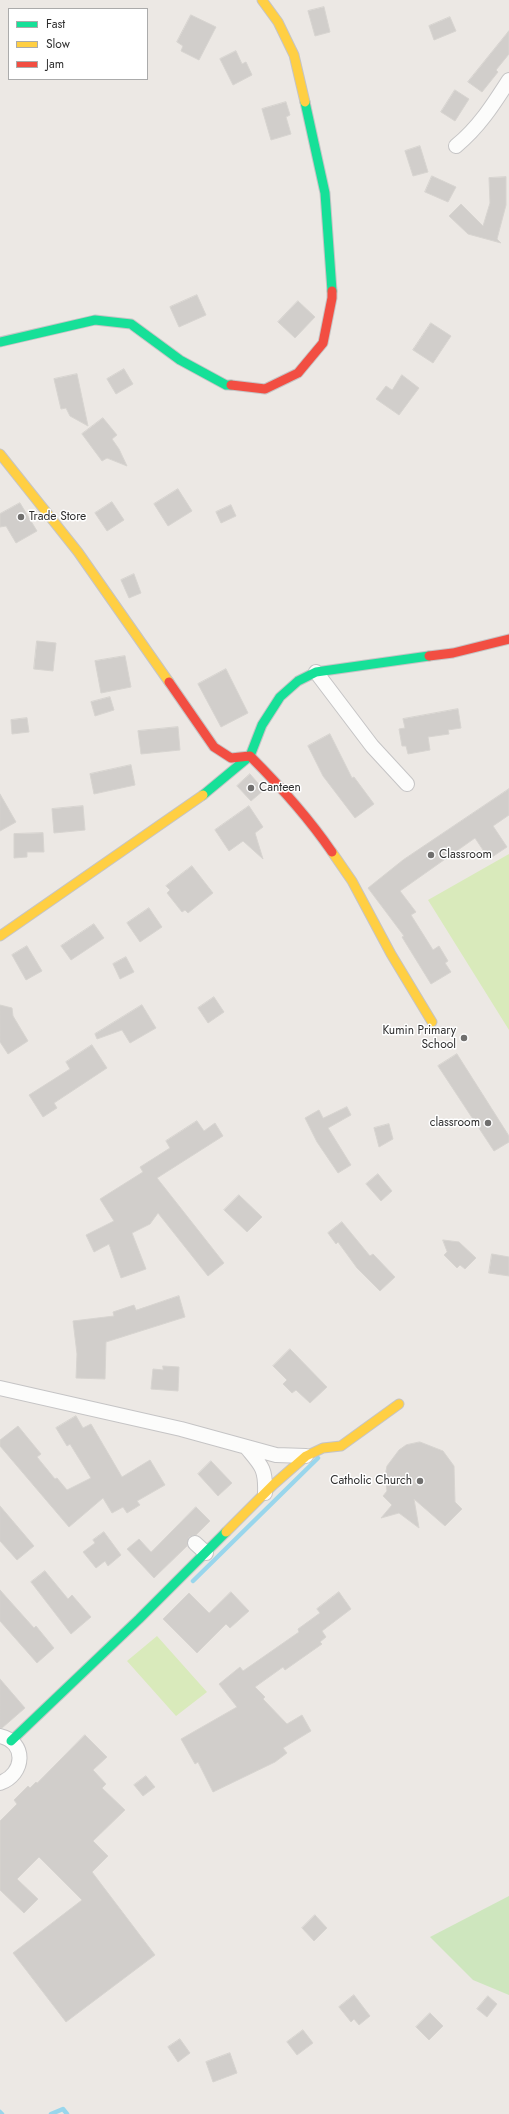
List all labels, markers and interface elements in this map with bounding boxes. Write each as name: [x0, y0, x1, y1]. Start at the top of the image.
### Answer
legend: [8, 8, 148, 80]
text: Fast: [46, 15, 65, 33]
text: Slow: [46, 35, 70, 53]
text: Jam: [46, 55, 64, 73]
place label: Trade Store: [29, 510, 86, 524]
marker: Trade Store: [16, 512, 26, 522]
place label: Canteen: [259, 781, 301, 795]
marker: Canteen: [246, 783, 256, 793]
place label: Classroom: [439, 848, 492, 862]
marker: Classroom: [426, 850, 436, 860]
place label: Kumin Primary School: [382, 1024, 456, 1052]
marker: Kumin Primary School: [459, 1033, 469, 1043]
place label: classroom: [430, 1116, 480, 1130]
marker: classroom: [483, 1118, 493, 1128]
place label: Catholic Church: [330, 1474, 412, 1488]
marker: Catholic Church: [415, 1476, 425, 1486]

